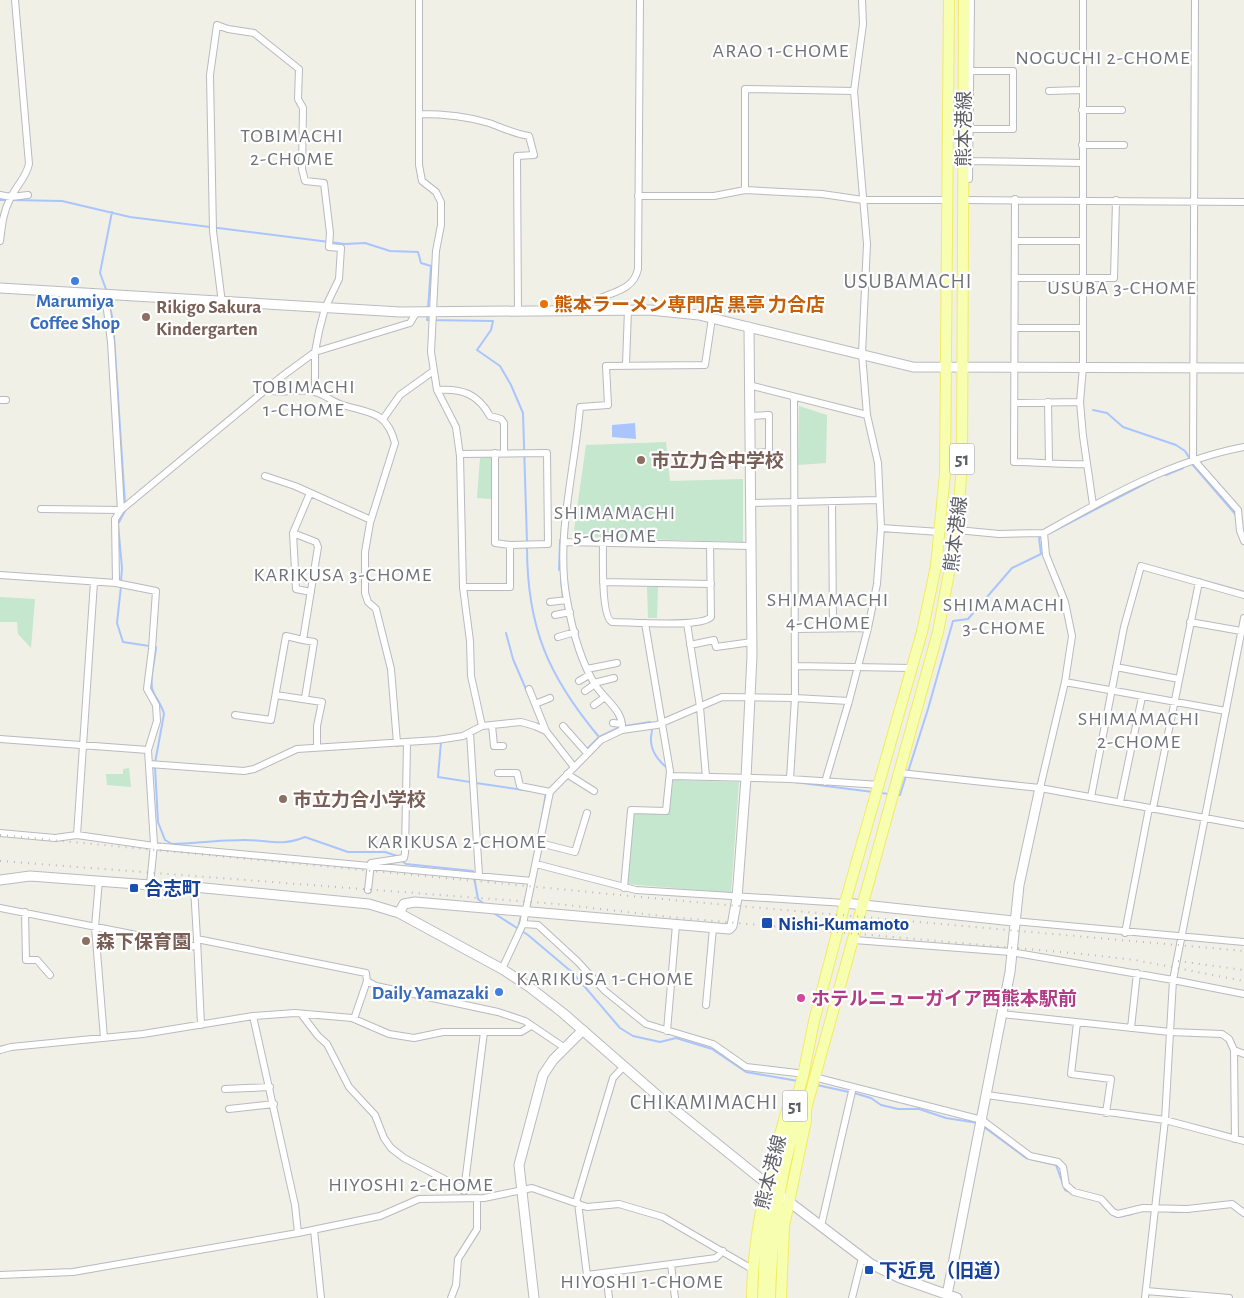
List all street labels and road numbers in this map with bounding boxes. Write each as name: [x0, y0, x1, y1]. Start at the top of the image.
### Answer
street label: 熊本港線: [953, 91, 974, 167]
road number: 51: [950, 444, 974, 474]
street label: 熊本港線: [940, 495, 971, 573]
road number: 51: [782, 1090, 808, 1122]
street label: 熊本港線: [751, 1133, 790, 1212]

